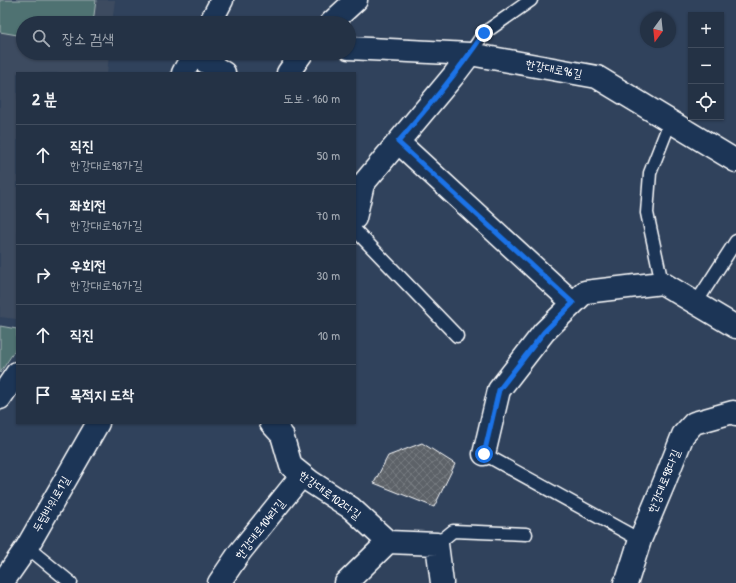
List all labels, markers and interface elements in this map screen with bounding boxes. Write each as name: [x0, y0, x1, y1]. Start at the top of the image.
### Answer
north arrow: [640, 12, 676, 48]
map controls: [688, 12, 724, 120]
button: +: [688, 12, 724, 48]
search box: [16, 16, 356, 60]
route end: [475, 24, 493, 42]
icon: search: [30, 27, 52, 49]
text: 장소 검색: [62, 28, 114, 49]
button: −: [688, 48, 724, 84]
street label: 한강대로96길: [524, 55, 584, 82]
button: locate: [688, 84, 724, 120]
text: 2 분: [32, 87, 58, 110]
text: 도보 · 160 m: [283, 89, 340, 107]
text: 직진: [70, 135, 94, 156]
icon: ahead: [32, 144, 54, 166]
text: 50 m: [317, 146, 340, 164]
text: 한강대로98가길: [70, 156, 143, 174]
text: 좌회전: [70, 195, 106, 216]
icon: left: [32, 204, 54, 226]
text: 70 m: [316, 206, 340, 224]
text: 한강대로96가길: [70, 216, 143, 234]
text: 우회전: [70, 255, 106, 276]
icon: right: [32, 264, 54, 286]
text: 30 m: [317, 266, 340, 284]
text: 한강대로96가길: [70, 276, 143, 294]
icon: ahead: [32, 324, 54, 346]
text: 직진: [70, 324, 94, 345]
text: 10 m: [318, 326, 340, 344]
icon: arrive: [32, 384, 54, 406]
text: 목적지 도착: [70, 384, 134, 405]
route start: [475, 445, 493, 463]
street label: 한강대로98다길: [643, 446, 684, 515]
street label: 한강대로102다길: [296, 466, 365, 523]
street label: 두텁바위로1길: [28, 472, 74, 535]
street label: 한강대로104라길: [231, 495, 289, 562]

